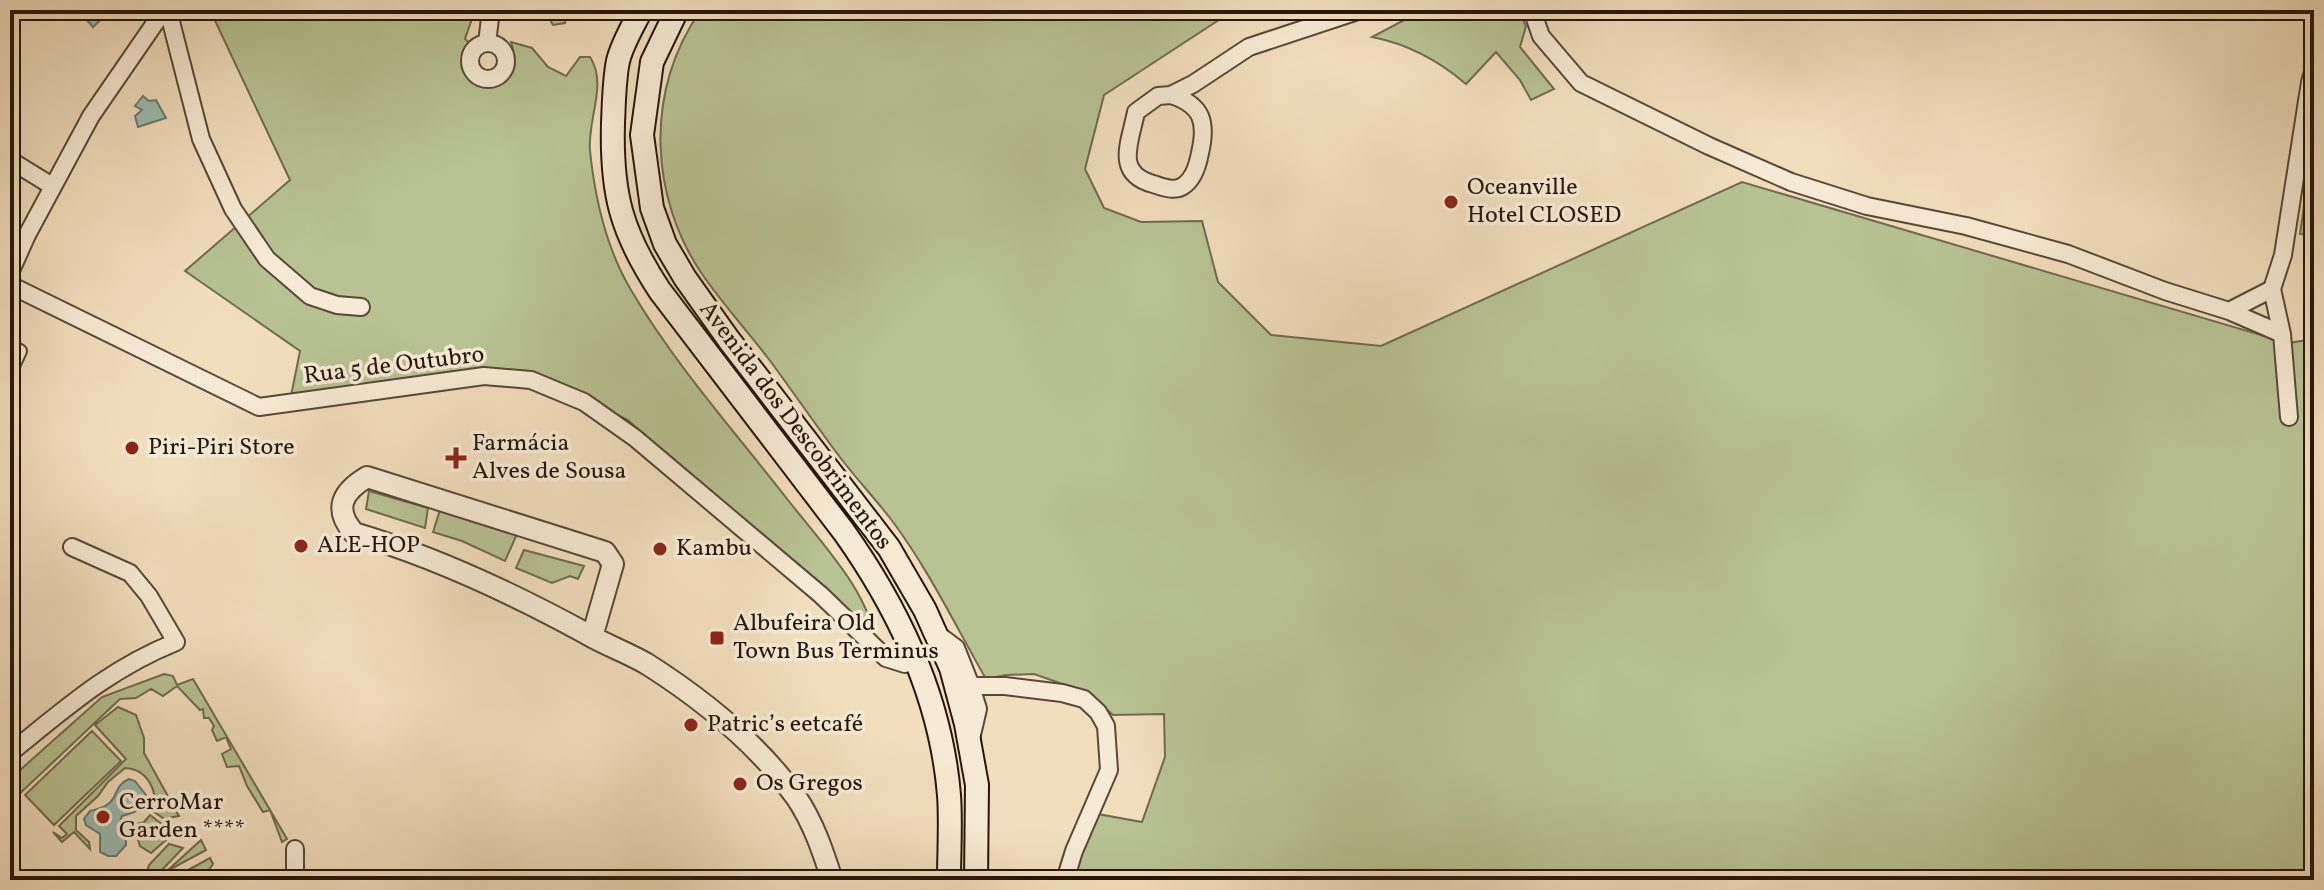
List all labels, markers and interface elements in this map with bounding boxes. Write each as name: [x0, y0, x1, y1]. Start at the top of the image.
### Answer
place label: Oceanville Hotel CLOSED: [1467, 171, 1621, 233]
marker: Oceanville Hotel CLOSED: [1442, 193, 1460, 211]
street label: Avenida dos Descobrimentos: [690, 295, 900, 557]
street label: Rua 5 de Outubro: [302, 338, 486, 394]
place label: Farmácia Alves de Sousa: [472, 427, 626, 489]
place label: Piri-Piri Store: [148, 431, 295, 465]
marker: Piri-Piri Store: [123, 439, 141, 457]
marker: Farmácia Alves de Sousa: [447, 449, 465, 467]
place label: ALE-HOP: [317, 529, 420, 563]
place label: Kambu: [676, 532, 752, 566]
marker: ALE-HOP: [292, 537, 310, 555]
marker: Kambu: [651, 540, 669, 558]
place label: Albufeira Old Town Bus Terminus: [733, 607, 939, 669]
marker: Albufeira Old Town Bus Terminus: [708, 629, 726, 647]
place label: Patric’s eetcafé: [707, 708, 863, 742]
marker: Patric’s eetcafé: [682, 716, 700, 734]
place label: Os Gregos: [756, 767, 863, 801]
marker: Os Gregos: [731, 775, 749, 793]
place label: CerroMar Garden ****: [119, 786, 245, 848]
marker: CerroMar Garden ****: [94, 808, 112, 826]

